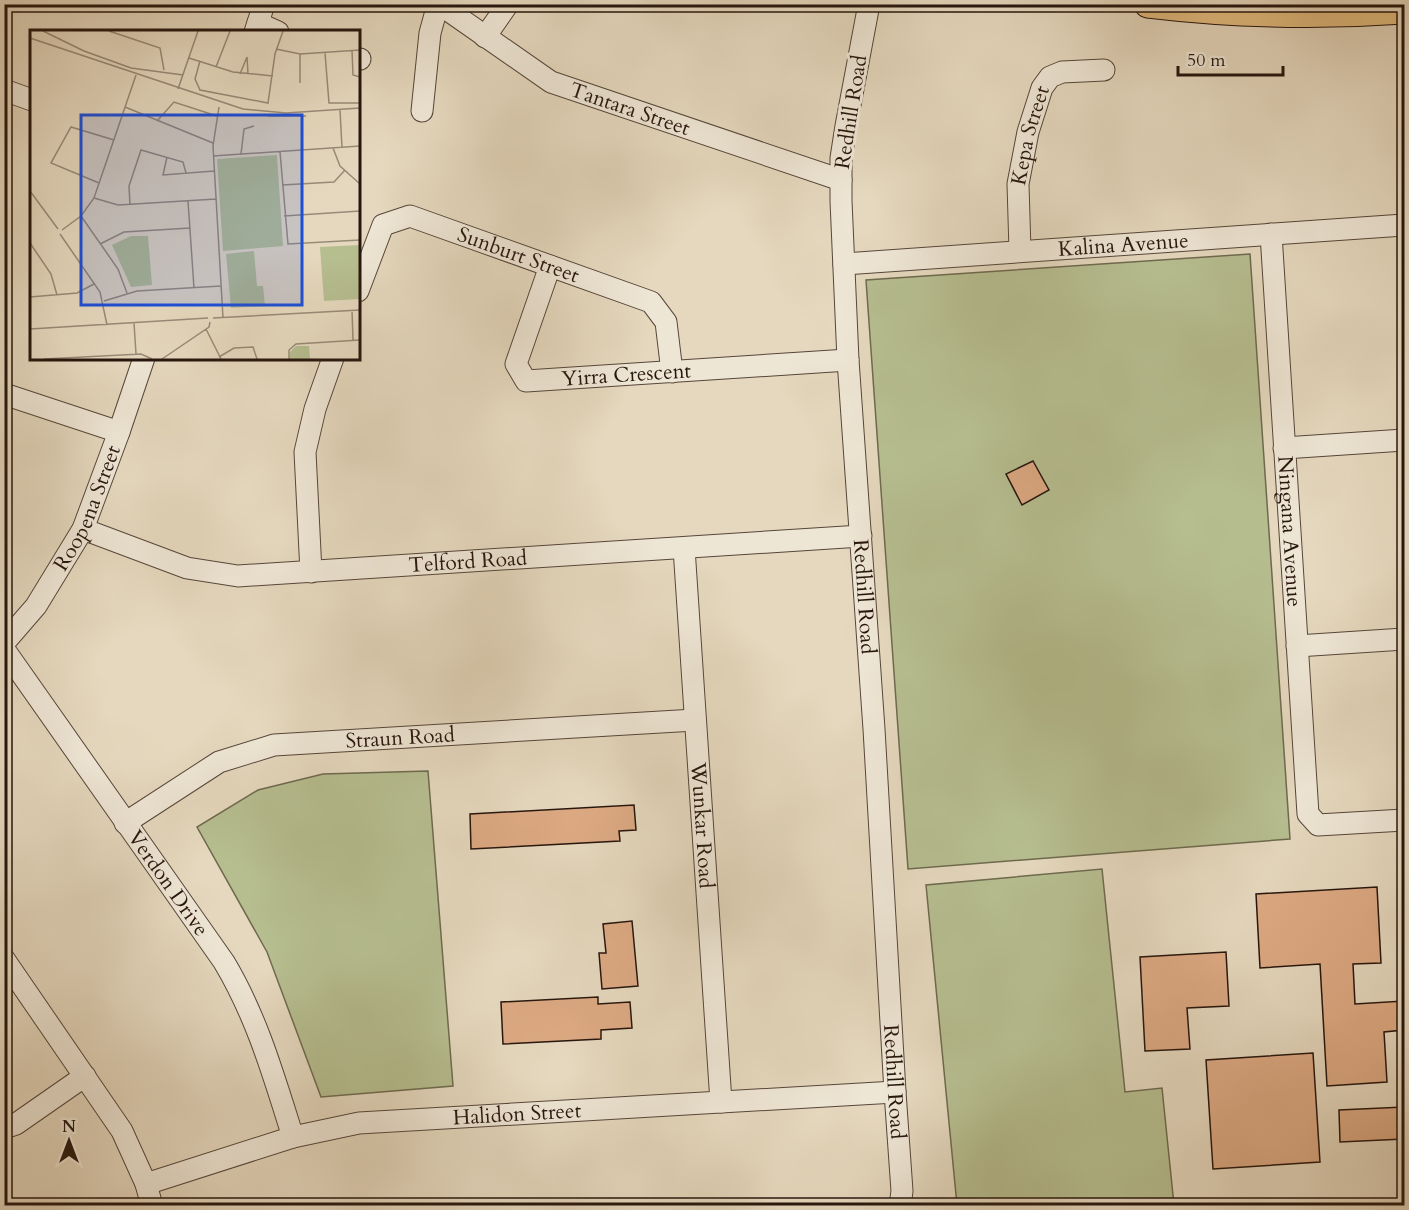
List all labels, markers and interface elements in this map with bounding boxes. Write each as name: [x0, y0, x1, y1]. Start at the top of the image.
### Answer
inset map: [30, 30, 360, 360]
scale bar: [1178, 39, 1283, 77]
text: 50 m: [1187, 48, 1226, 73]
street label: Redhill Road: [828, 53, 874, 171]
street label: Tantara Street: [566, 75, 694, 143]
street label: Kepa Street: [1004, 82, 1056, 188]
street label: Sunburt Street: [453, 220, 583, 290]
street label: Kalina Avenue: [1057, 226, 1190, 264]
street label: Yirra Crescent: [561, 356, 692, 393]
street label: Roopena Street: [46, 441, 128, 576]
street label: Ningana Avenue: [1271, 455, 1309, 608]
street label: Redhill Road: [846, 538, 883, 655]
street label: Telford Road: [408, 543, 528, 580]
street label: Straun Road: [345, 720, 456, 755]
street label: Wunkar Road: [684, 760, 721, 889]
street label: Verdon Drive: [121, 824, 216, 942]
street label: Redhill Road: [877, 1023, 913, 1140]
street label: Halidon Street: [452, 1096, 582, 1132]
north arrow: [39, 1111, 99, 1171]
text: N: [62, 1116, 76, 1138]

